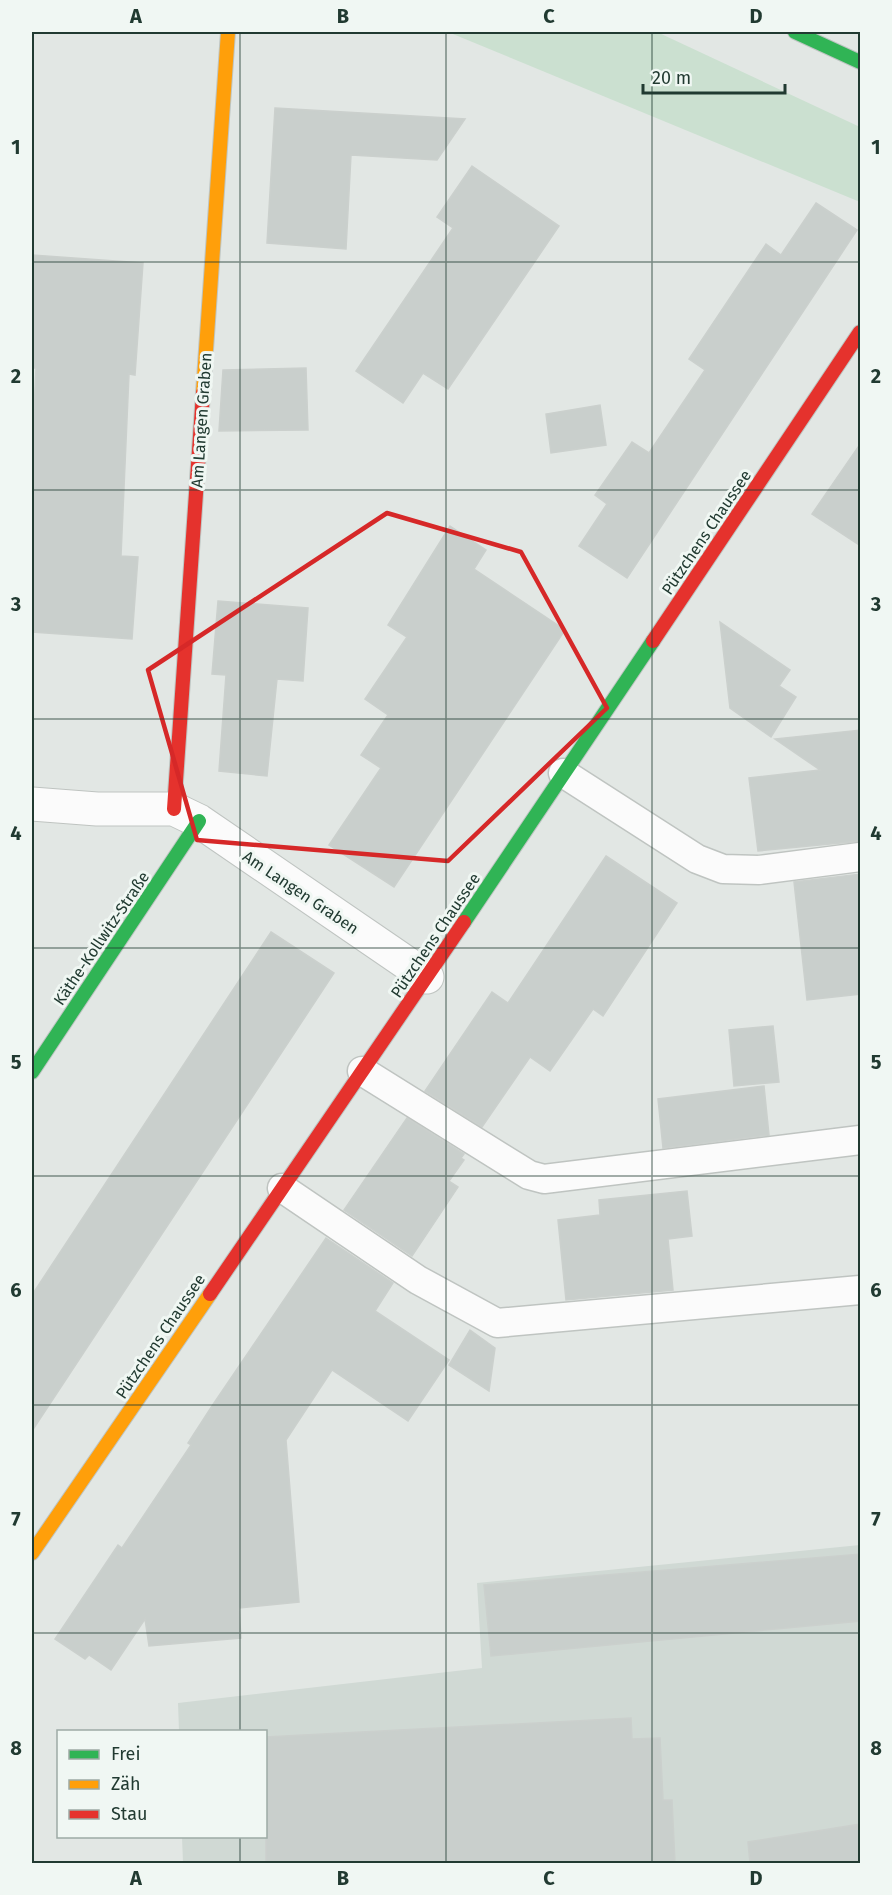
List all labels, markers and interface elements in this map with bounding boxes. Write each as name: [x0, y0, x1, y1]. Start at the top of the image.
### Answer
text: A: [129, 4, 143, 28]
text: B: [337, 4, 349, 28]
text: C: [543, 4, 555, 28]
text: D: [749, 4, 763, 28]
scale bar: [643, 57, 786, 95]
text: 20 m: [652, 67, 691, 89]
text: 1: [11, 135, 21, 159]
text: 1: [871, 135, 881, 159]
street label: Am Langen Graben: [187, 352, 216, 488]
text: 2: [11, 364, 21, 388]
text: 2: [871, 364, 881, 388]
street label: Pützchens Chaussee: [658, 466, 755, 598]
text: 3: [10, 592, 21, 616]
text: 3: [870, 592, 881, 616]
text: 4: [10, 821, 22, 845]
text: 4: [870, 821, 882, 845]
street label: Am Langen Graben: [239, 847, 362, 938]
street label: Käthe-Kollwitz-Straße: [50, 868, 153, 1009]
street label: Pützchens Chaussee: [387, 869, 484, 1001]
text: 5: [11, 1050, 22, 1074]
text: 5: [871, 1050, 882, 1074]
street label: Pützchens Chaussee: [112, 1270, 209, 1402]
text: 6: [10, 1278, 22, 1302]
text: 6: [870, 1278, 882, 1302]
text: 7: [11, 1507, 21, 1531]
text: 7: [871, 1507, 881, 1531]
legend: [57, 1730, 267, 1838]
text: 8: [10, 1736, 22, 1760]
text: 8: [870, 1736, 882, 1760]
text: Frei: [111, 1743, 141, 1765]
text: Zäh: [111, 1773, 140, 1795]
text: Stau: [111, 1803, 147, 1825]
text: A: [129, 1866, 143, 1890]
text: B: [337, 1866, 349, 1890]
text: C: [543, 1866, 555, 1890]
text: D: [749, 1866, 763, 1890]

